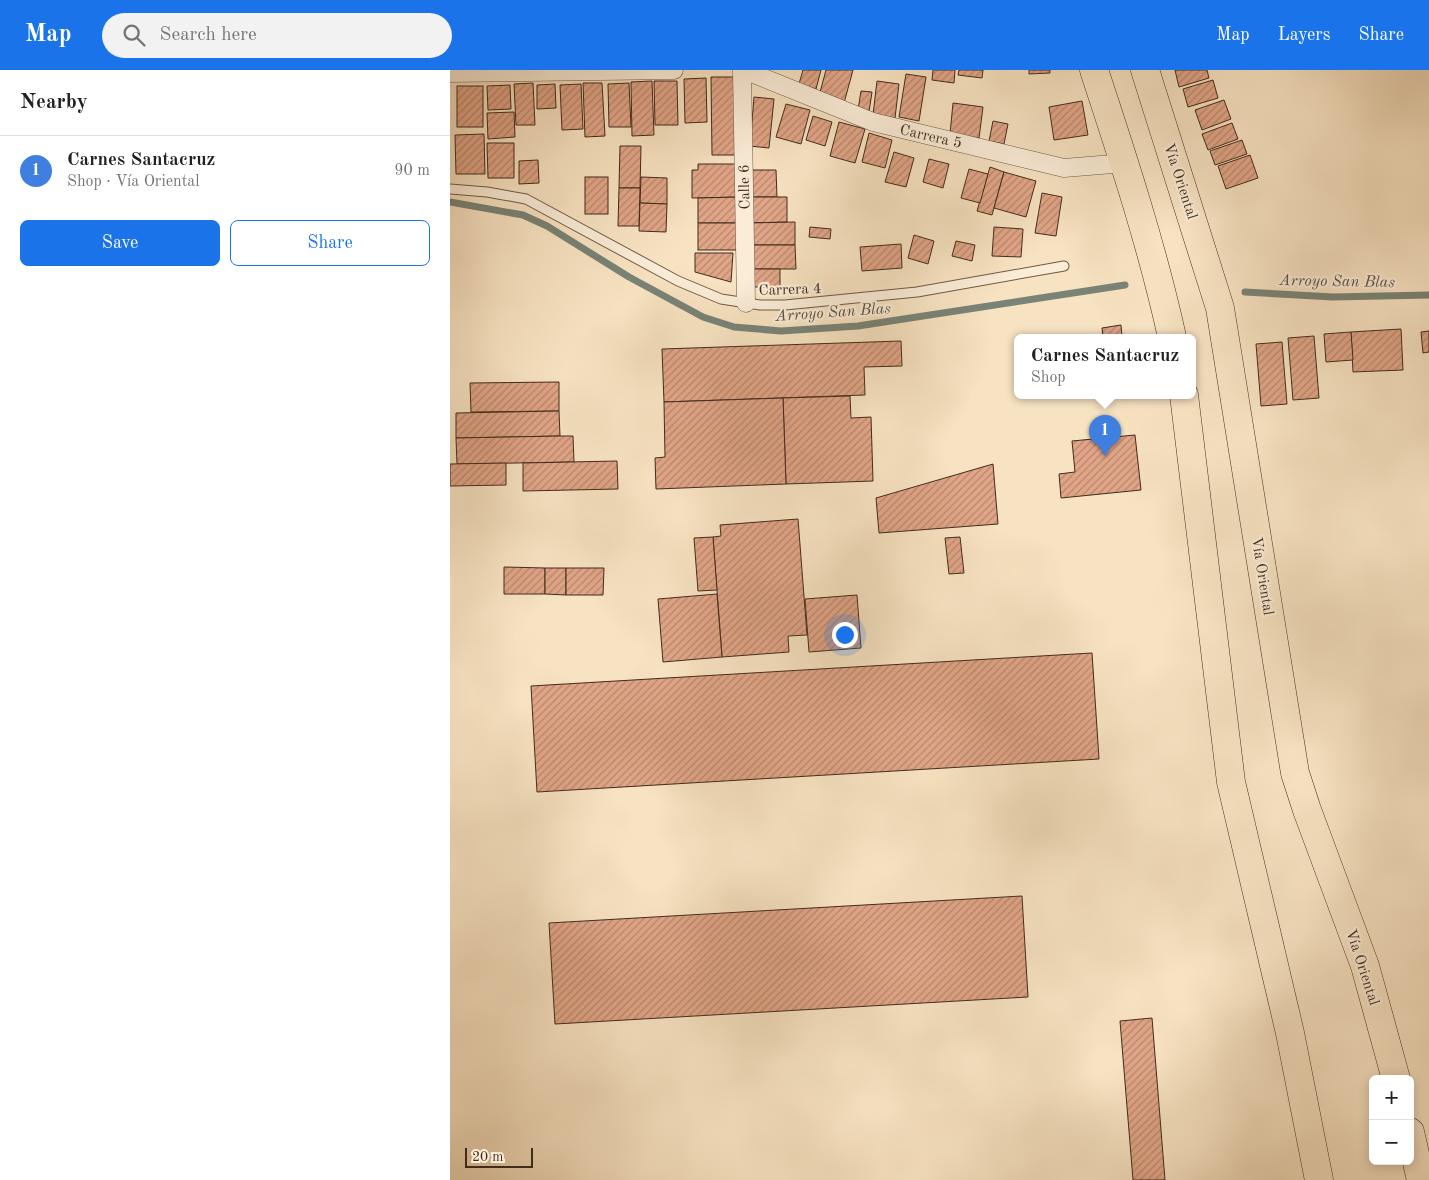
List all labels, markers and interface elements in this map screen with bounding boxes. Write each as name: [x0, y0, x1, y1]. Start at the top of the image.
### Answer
search box: [102, 13, 452, 58]
icon: search: [120, 21, 148, 49]
text: Map: [25, 23, 72, 47]
text: Search here: [160, 26, 257, 45]
text: Map: [1216, 26, 1250, 44]
text: Layers: [1278, 26, 1330, 44]
text: Share: [1358, 26, 1404, 44]
text: Nearby: [20, 92, 88, 113]
street label: Carrera 5: [898, 123, 963, 152]
street label: Vía Oriental: [1160, 142, 1199, 221]
text: Carnes Santacruz: [67, 151, 215, 170]
text: 1: [31, 163, 41, 179]
text: 90 m: [394, 163, 430, 179]
street label: Calle 6: [738, 164, 753, 210]
text: Shop · Vía Oriental: [67, 174, 200, 190]
button: Save: [20, 220, 220, 266]
button: Share: [230, 220, 430, 266]
water label: Arroyo San Blas: [1278, 273, 1395, 291]
street label: Carrera 4: [758, 282, 822, 299]
water label: Arroyo San Blas: [774, 301, 892, 325]
popup: [1014, 334, 1196, 399]
text: Carnes Santacruz: [1031, 347, 1179, 366]
text: Shop: [1031, 370, 1066, 386]
pin: 1: [1089, 415, 1121, 456]
street label: Vía Oriental: [1248, 536, 1275, 616]
your location: [832, 622, 858, 648]
street label: Vía Oriental: [1342, 928, 1381, 1007]
map controls: [1369, 1075, 1414, 1165]
button: +: [1369, 1075, 1414, 1120]
button: −: [1369, 1120, 1414, 1165]
scale bar: [465, 1145, 532, 1168]
text: 20 m: [472, 1150, 503, 1164]

